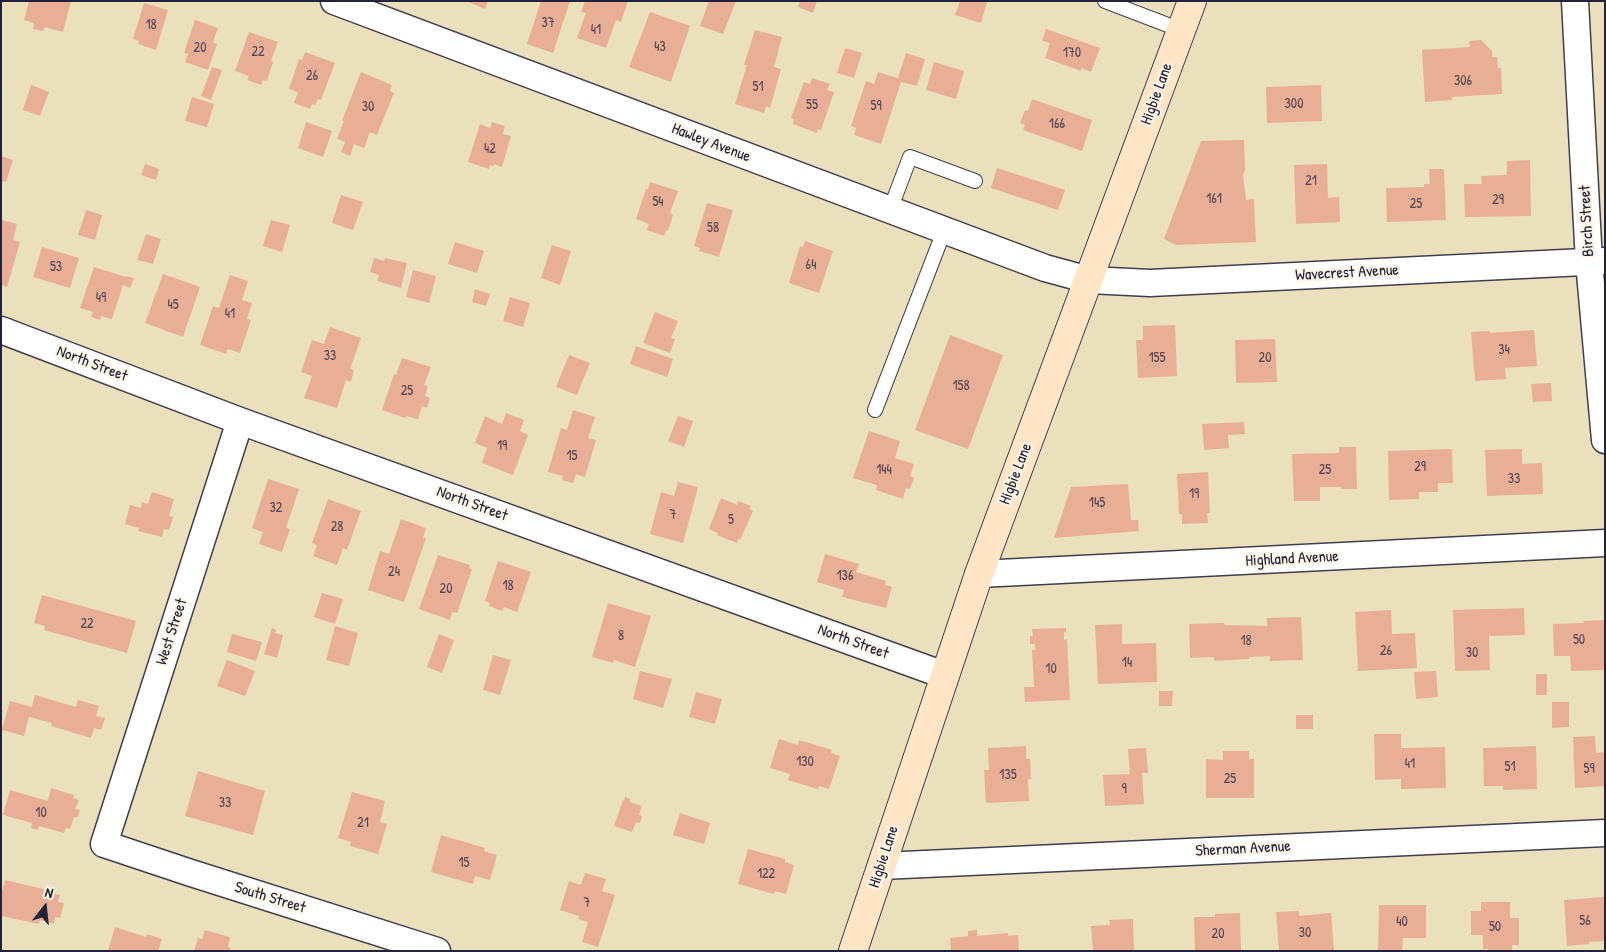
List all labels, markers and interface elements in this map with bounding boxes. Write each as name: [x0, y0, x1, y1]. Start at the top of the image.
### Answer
house number: 37: [541, 15, 555, 31]
house number: 18: [145, 17, 157, 33]
house number: 41: [591, 22, 601, 38]
house number: 43: [654, 39, 666, 55]
house number: 20: [194, 40, 206, 56]
house number: 22: [251, 44, 265, 60]
house number: 170: [1063, 45, 1081, 61]
street label: Higbie Lane: [1137, 61, 1177, 127]
house number: 26: [306, 68, 318, 84]
house number: 306: [1454, 73, 1472, 89]
house number: 51: [752, 79, 764, 95]
house number: 300: [1285, 96, 1303, 112]
house number: 55: [806, 97, 818, 113]
house number: 59: [870, 98, 882, 114]
house number: 30: [362, 99, 374, 115]
house number: 166: [1049, 116, 1065, 132]
street label: Hawley Avenue: [669, 119, 753, 167]
house number: 42: [484, 141, 496, 157]
house number: 21: [1305, 173, 1317, 189]
street label: Birch Street: [1576, 185, 1598, 257]
house number: 161: [1206, 191, 1222, 207]
house number: 29: [1492, 192, 1504, 208]
house number: 54: [652, 194, 664, 210]
house number: 25: [1410, 196, 1422, 212]
house number: 58: [707, 220, 719, 236]
house number: 64: [806, 257, 816, 273]
house number: 53: [50, 259, 62, 275]
street label: Wavecrest Avenue: [1295, 261, 1399, 285]
house number: 49: [96, 290, 106, 306]
house number: 45: [167, 297, 179, 313]
house number: 41: [225, 306, 235, 322]
street label: North Street: [54, 342, 130, 386]
house number: 34: [1498, 342, 1510, 358]
house number: 33: [324, 348, 336, 364]
house number: 155: [1149, 350, 1165, 366]
house number: 20: [1259, 350, 1271, 366]
house number: 158: [952, 378, 970, 394]
house number: 25: [401, 383, 413, 399]
house number: 19: [497, 438, 507, 454]
street label: Higbie Lane: [996, 441, 1036, 507]
house number: 15: [566, 448, 578, 464]
house number: 29: [1414, 459, 1426, 475]
house number: 144: [876, 462, 892, 478]
house number: 25: [1319, 462, 1331, 478]
house number: 33: [1508, 471, 1520, 487]
street label: North Street: [434, 482, 510, 526]
house number: 19: [1189, 486, 1199, 502]
house number: 145: [1089, 495, 1105, 511]
house number: 32: [270, 500, 282, 516]
house number: 7: [670, 507, 676, 523]
house number: 5: [728, 512, 734, 528]
house number: 28: [331, 519, 343, 535]
street label: Highland Avenue: [1245, 547, 1339, 571]
house number: 24: [388, 564, 400, 580]
house number: 136: [837, 568, 853, 584]
house number: 18: [502, 578, 514, 594]
house number: 20: [440, 581, 452, 597]
street label: West Street: [152, 596, 192, 668]
house number: 22: [80, 616, 94, 632]
street label: North Street: [815, 620, 891, 664]
house number: 8: [618, 628, 624, 644]
house number: 50: [1573, 632, 1585, 648]
house number: 18: [1240, 633, 1252, 649]
house number: 26: [1380, 643, 1392, 659]
house number: 30: [1466, 645, 1478, 661]
house number: 14: [1122, 655, 1132, 671]
house number: 10: [1045, 661, 1057, 677]
house number: 130: [796, 754, 814, 770]
house number: 41: [1405, 756, 1415, 772]
house number: 51: [1504, 759, 1516, 775]
house number: 59: [1583, 761, 1595, 777]
house number: 135: [999, 767, 1017, 783]
house number: 25: [1224, 771, 1236, 787]
house number: 9: [1121, 781, 1127, 797]
house number: 33: [219, 795, 231, 811]
house number: 10: [35, 805, 47, 821]
house number: 21: [357, 815, 369, 831]
street label: Higbie Lane: [865, 823, 903, 891]
street label: Sherman Avenue: [1195, 837, 1291, 861]
house number: 15: [458, 855, 470, 871]
house number: 122: [757, 866, 775, 882]
street label: South Street: [232, 878, 308, 918]
north arrow: [20, 882, 70, 932]
text: N: [43, 882, 55, 902]
house number: 7: [584, 895, 590, 911]
house number: 56: [1579, 913, 1591, 929]
house number: 40: [1396, 914, 1408, 930]
house number: 50: [1489, 919, 1501, 935]
house number: 30: [1299, 925, 1311, 941]
house number: 20: [1212, 926, 1224, 942]

